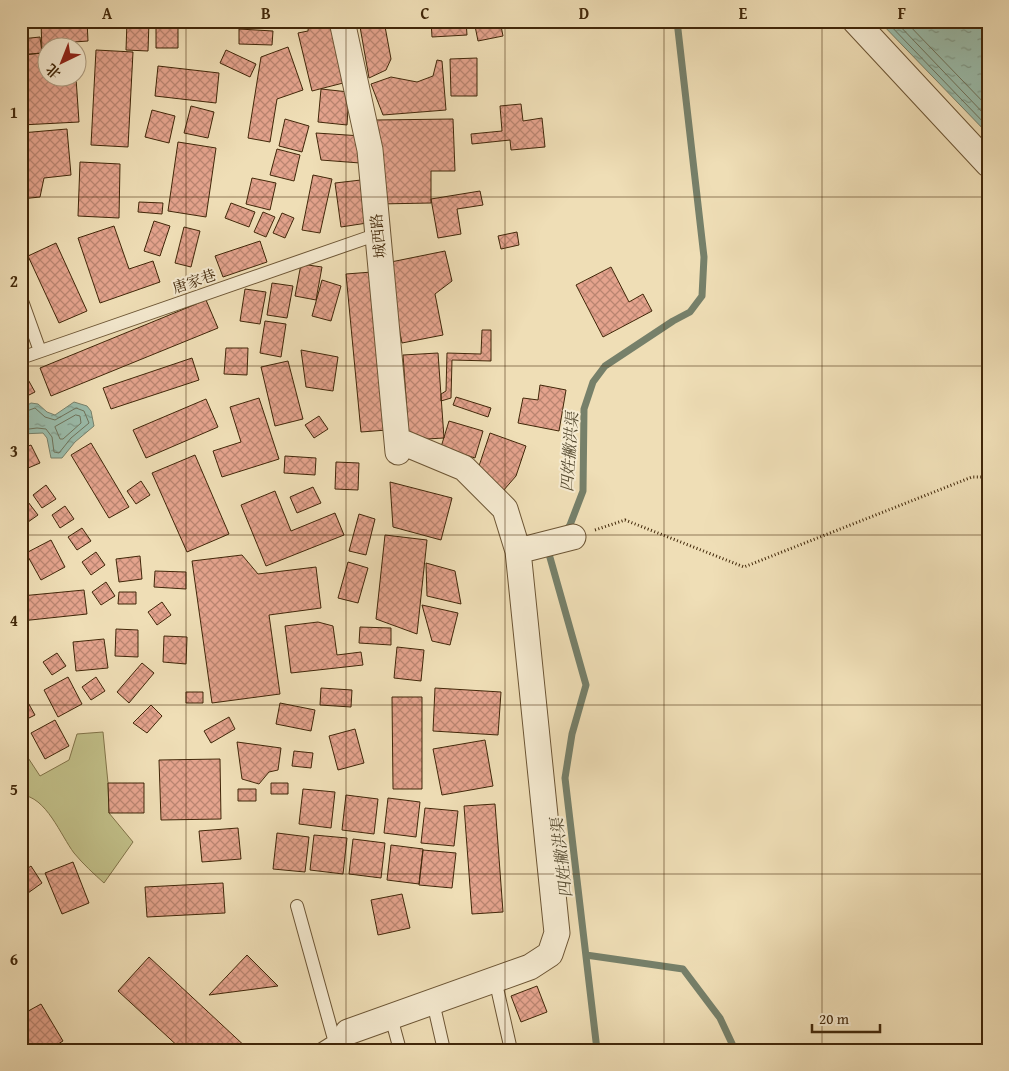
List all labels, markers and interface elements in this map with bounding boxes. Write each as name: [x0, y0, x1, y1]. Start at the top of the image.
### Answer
text: A: [102, 1, 113, 25]
text: B: [261, 1, 271, 25]
text: C: [420, 1, 430, 25]
text: D: [579, 1, 589, 25]
text: E: [739, 1, 748, 25]
text: F: [898, 1, 906, 25]
north arrow: [38, 38, 88, 88]
text: 北: [41, 59, 65, 84]
text: 1: [10, 100, 18, 124]
street label: 城西路: [365, 213, 391, 259]
street label: 唐家巷: [169, 264, 219, 298]
text: 2: [10, 269, 18, 293]
water label: 四姓撇洪渠: [554, 409, 584, 493]
text: 3: [10, 439, 18, 463]
text: 4: [10, 608, 18, 632]
text: 5: [10, 777, 18, 801]
water label: 四姓撇洪渠: [544, 815, 578, 899]
text: 6: [10, 947, 18, 971]
scale bar: [812, 1001, 879, 1033]
text: 20 m: [819, 1008, 850, 1029]

